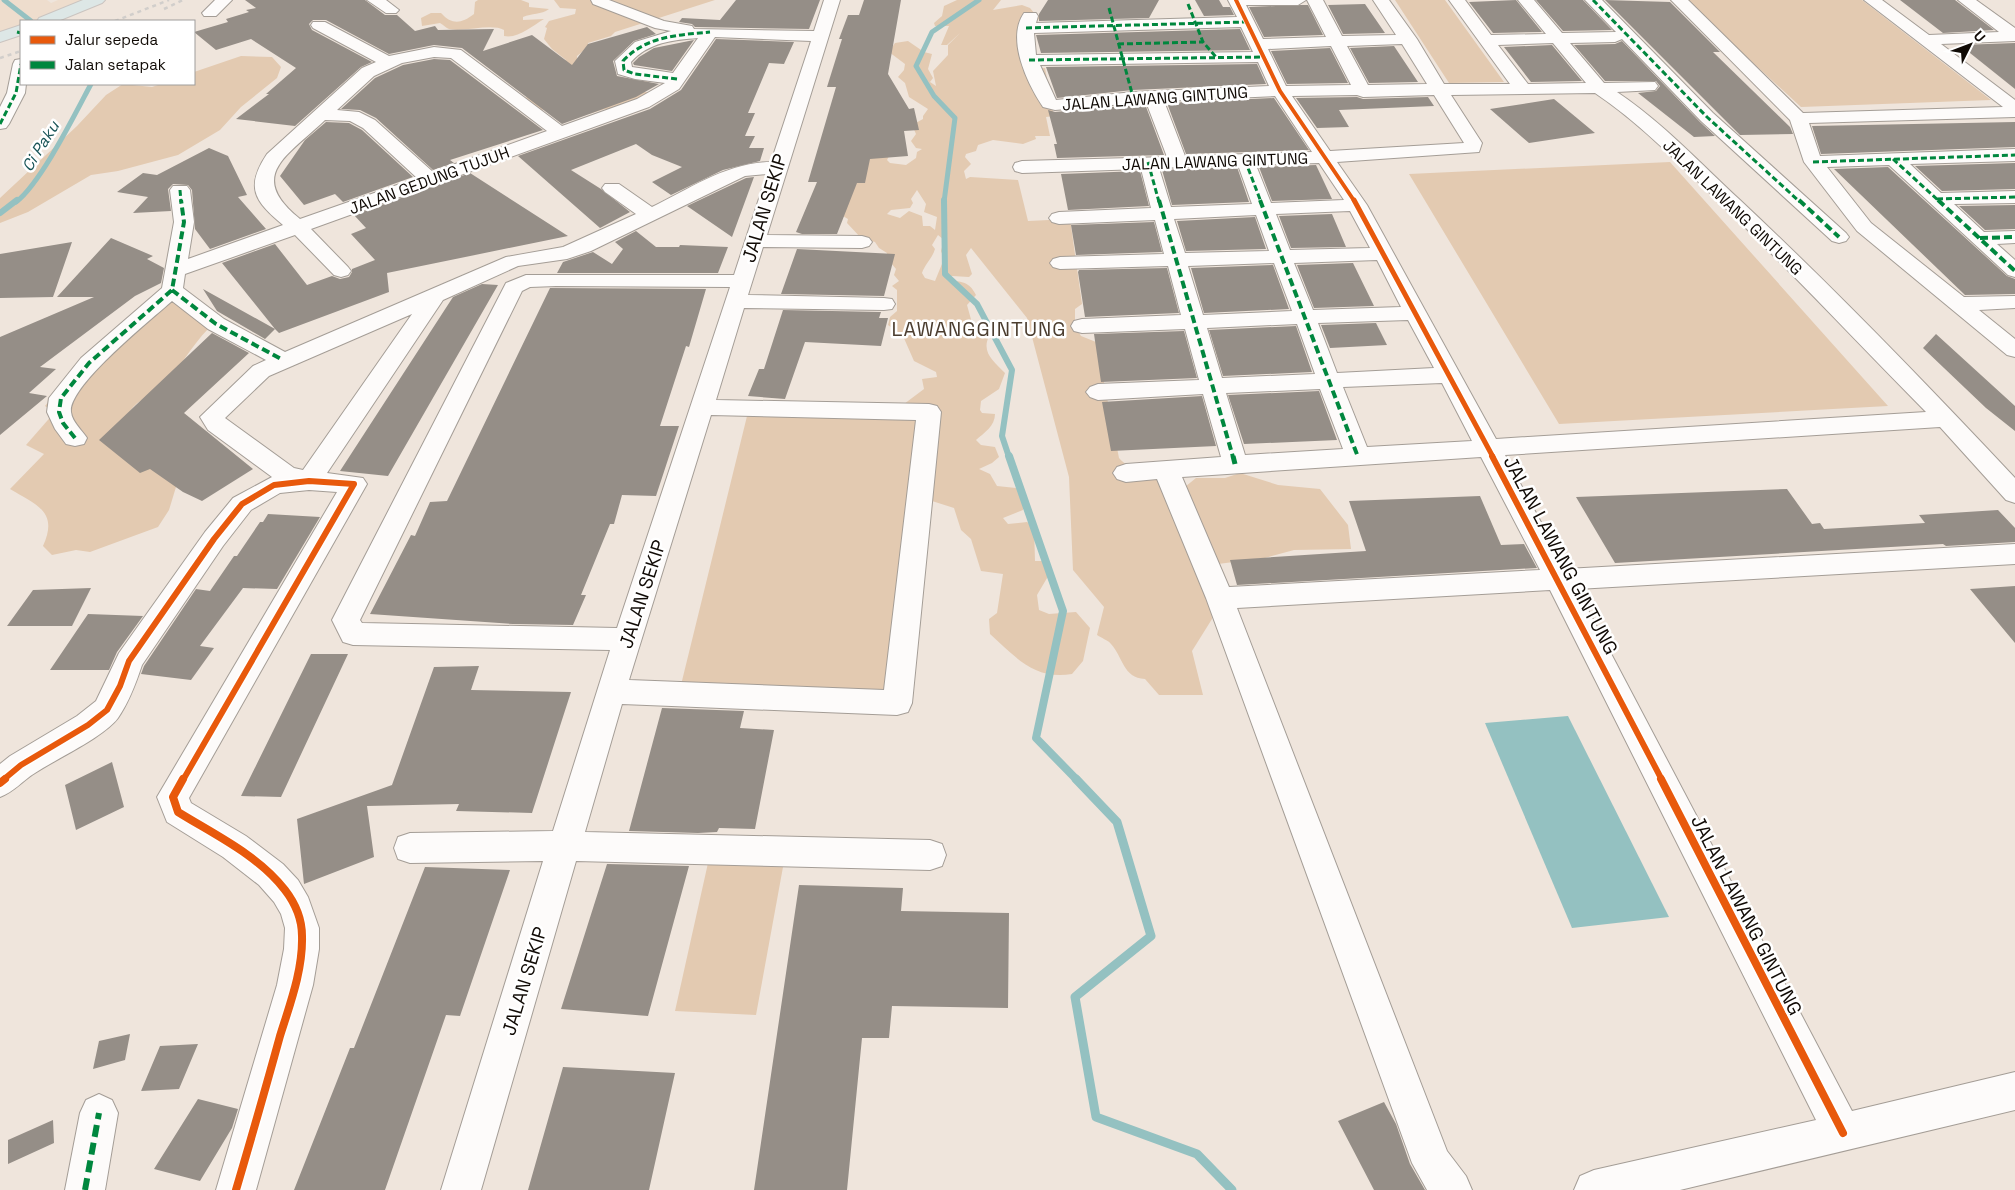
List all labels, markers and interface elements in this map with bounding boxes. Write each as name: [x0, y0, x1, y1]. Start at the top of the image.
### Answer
legend: [20, 20, 195, 85]
north arrow: [1945, 20, 1995, 70]
text: U: [1970, 27, 1990, 46]
text: Jalur sepeda: [65, 30, 159, 49]
text: Jalan setapak: [65, 55, 166, 74]
street label: JALAN LAWANG GINTUNG: [1061, 82, 1249, 115]
water label: Ci Paku: [17, 116, 65, 175]
street label: JALAN LAWANG GINTUNG: [1658, 135, 1807, 280]
street label: JALAN GEDUNG TUJUH: [346, 142, 512, 219]
street label: JALAN LAWANG GINTUNG: [1122, 148, 1309, 175]
street label: JALAN SEKIP: [736, 151, 793, 266]
district label: LAWANGGINTUNG: [892, 316, 1067, 342]
street label: JALAN LAWANG GINTUNG: [1498, 452, 1624, 659]
street label: JALAN SEKIP: [613, 537, 672, 652]
street label: JALAN LAWANG GINTUNG: [1685, 811, 1808, 1019]
street label: JALAN SEKIP: [496, 924, 553, 1039]

